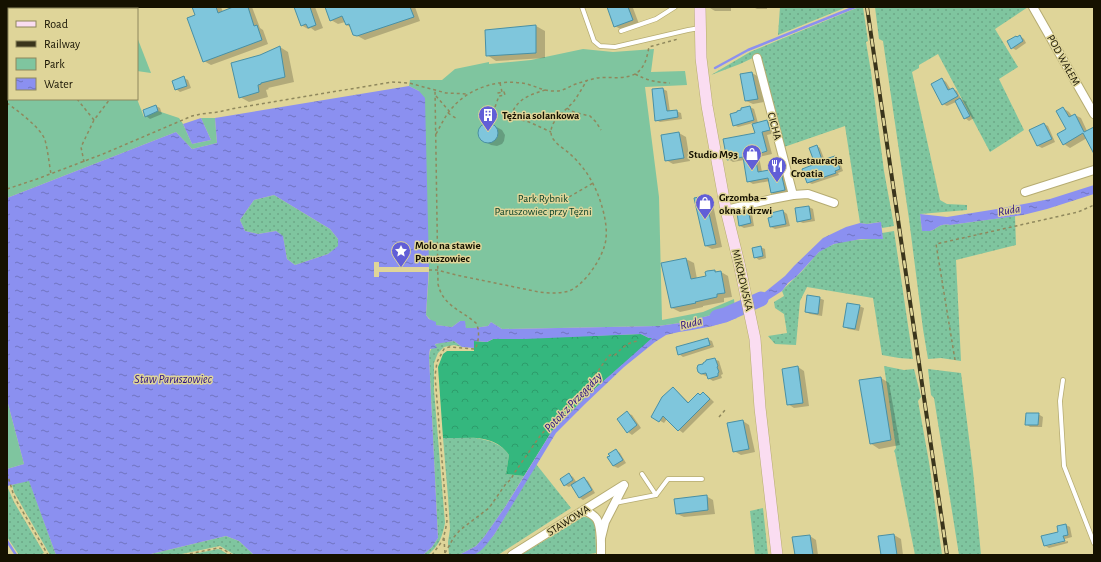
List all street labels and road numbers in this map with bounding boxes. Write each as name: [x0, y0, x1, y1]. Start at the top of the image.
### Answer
street label: POD WAŁEM: [1045, 33, 1082, 88]
street label: CICHA: [766, 111, 784, 142]
street label: MIKOŁOWSKA: [730, 248, 755, 313]
street label: STAWOWA: [545, 503, 592, 538]

